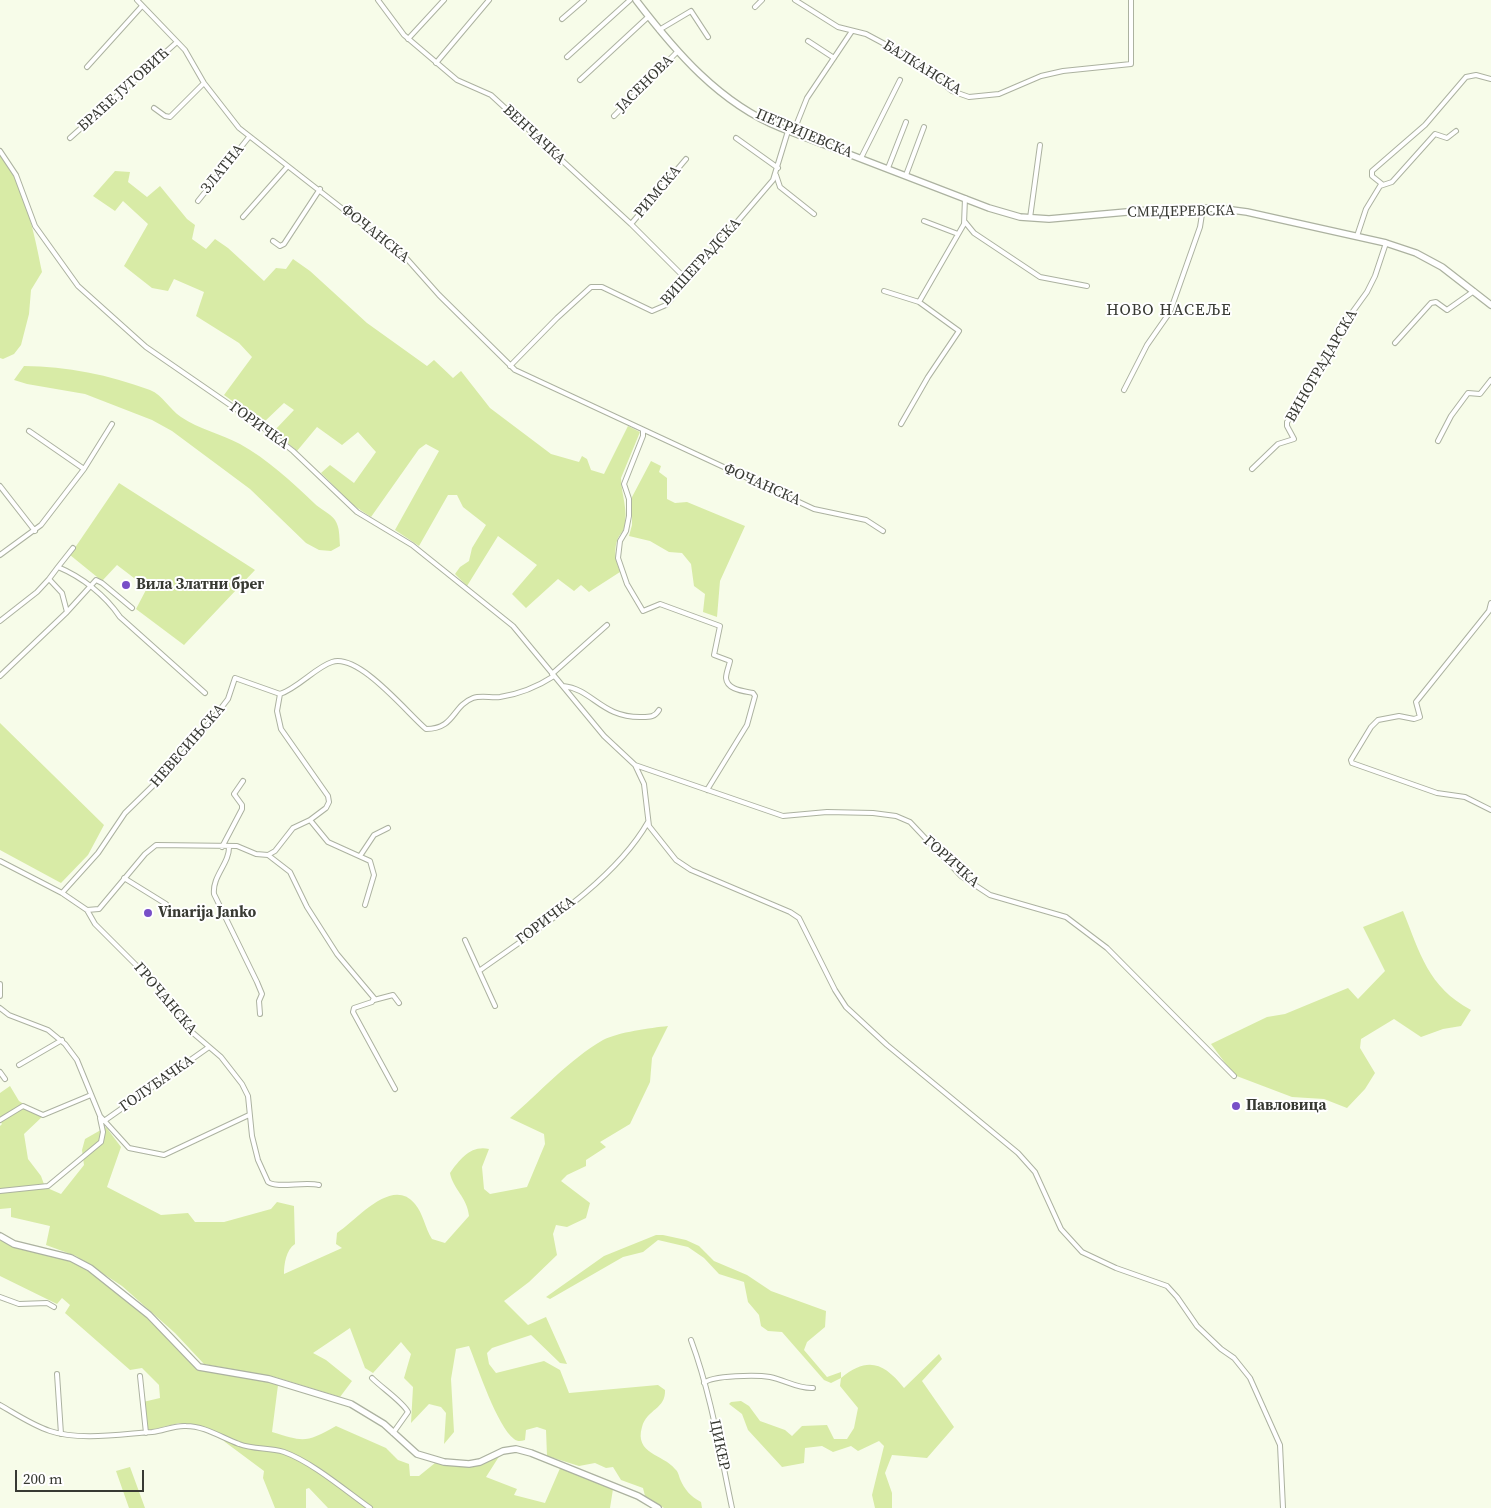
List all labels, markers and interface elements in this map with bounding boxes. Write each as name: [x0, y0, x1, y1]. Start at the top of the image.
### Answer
street label: БАЛКАНСКА: [879, 37, 965, 99]
street label: БРАЋЕ ЈУГОВИЋ: [75, 44, 173, 136]
street label: ЈАСЕНОВА: [613, 52, 677, 116]
street label: ВЕНЧАЧКА: [499, 101, 569, 169]
street label: ПЕТРИЈЕВСКА: [753, 105, 855, 163]
street label: ЗЛАТНА: [198, 141, 248, 197]
street label: РИМСКА: [631, 162, 685, 222]
street label: ФОЧАНСКА: [337, 201, 413, 267]
street label: СМЕДЕРЕВСКА: [1127, 202, 1235, 222]
street label: ВИШЕГРАДСКА: [657, 215, 745, 309]
district label: НОВО НАСЕЉЕ: [1105, 301, 1233, 321]
street label: ВИНОГРАДАРСКА: [1282, 306, 1362, 426]
street label: ГОРИЧКА: [226, 398, 292, 454]
street label: ФОЧАНСКА: [721, 460, 803, 510]
place label: Вила Златни брег: [136, 576, 264, 594]
marker: Вила Златни брег: [120, 579, 132, 591]
street label: НЕВЕСИЊСКА: [147, 701, 229, 791]
street label: ГОРИЧКА: [919, 832, 983, 892]
street label: ГОРИЧКА: [513, 893, 579, 949]
place label: Vinarija Janko: [158, 904, 256, 922]
marker: Vinarija Janko: [142, 907, 154, 919]
street label: ГРОЧАНСКА: [130, 959, 200, 1039]
street label: ГОЛУБАЧКА: [116, 1052, 198, 1116]
place label: Павловица: [1246, 1097, 1326, 1115]
marker: Павловица: [1230, 1100, 1242, 1112]
street label: ЦИКЕР: [705, 1418, 733, 1472]
scale bar: [18, 1460, 146, 1492]
text: 200 m: [23, 1468, 63, 1489]

